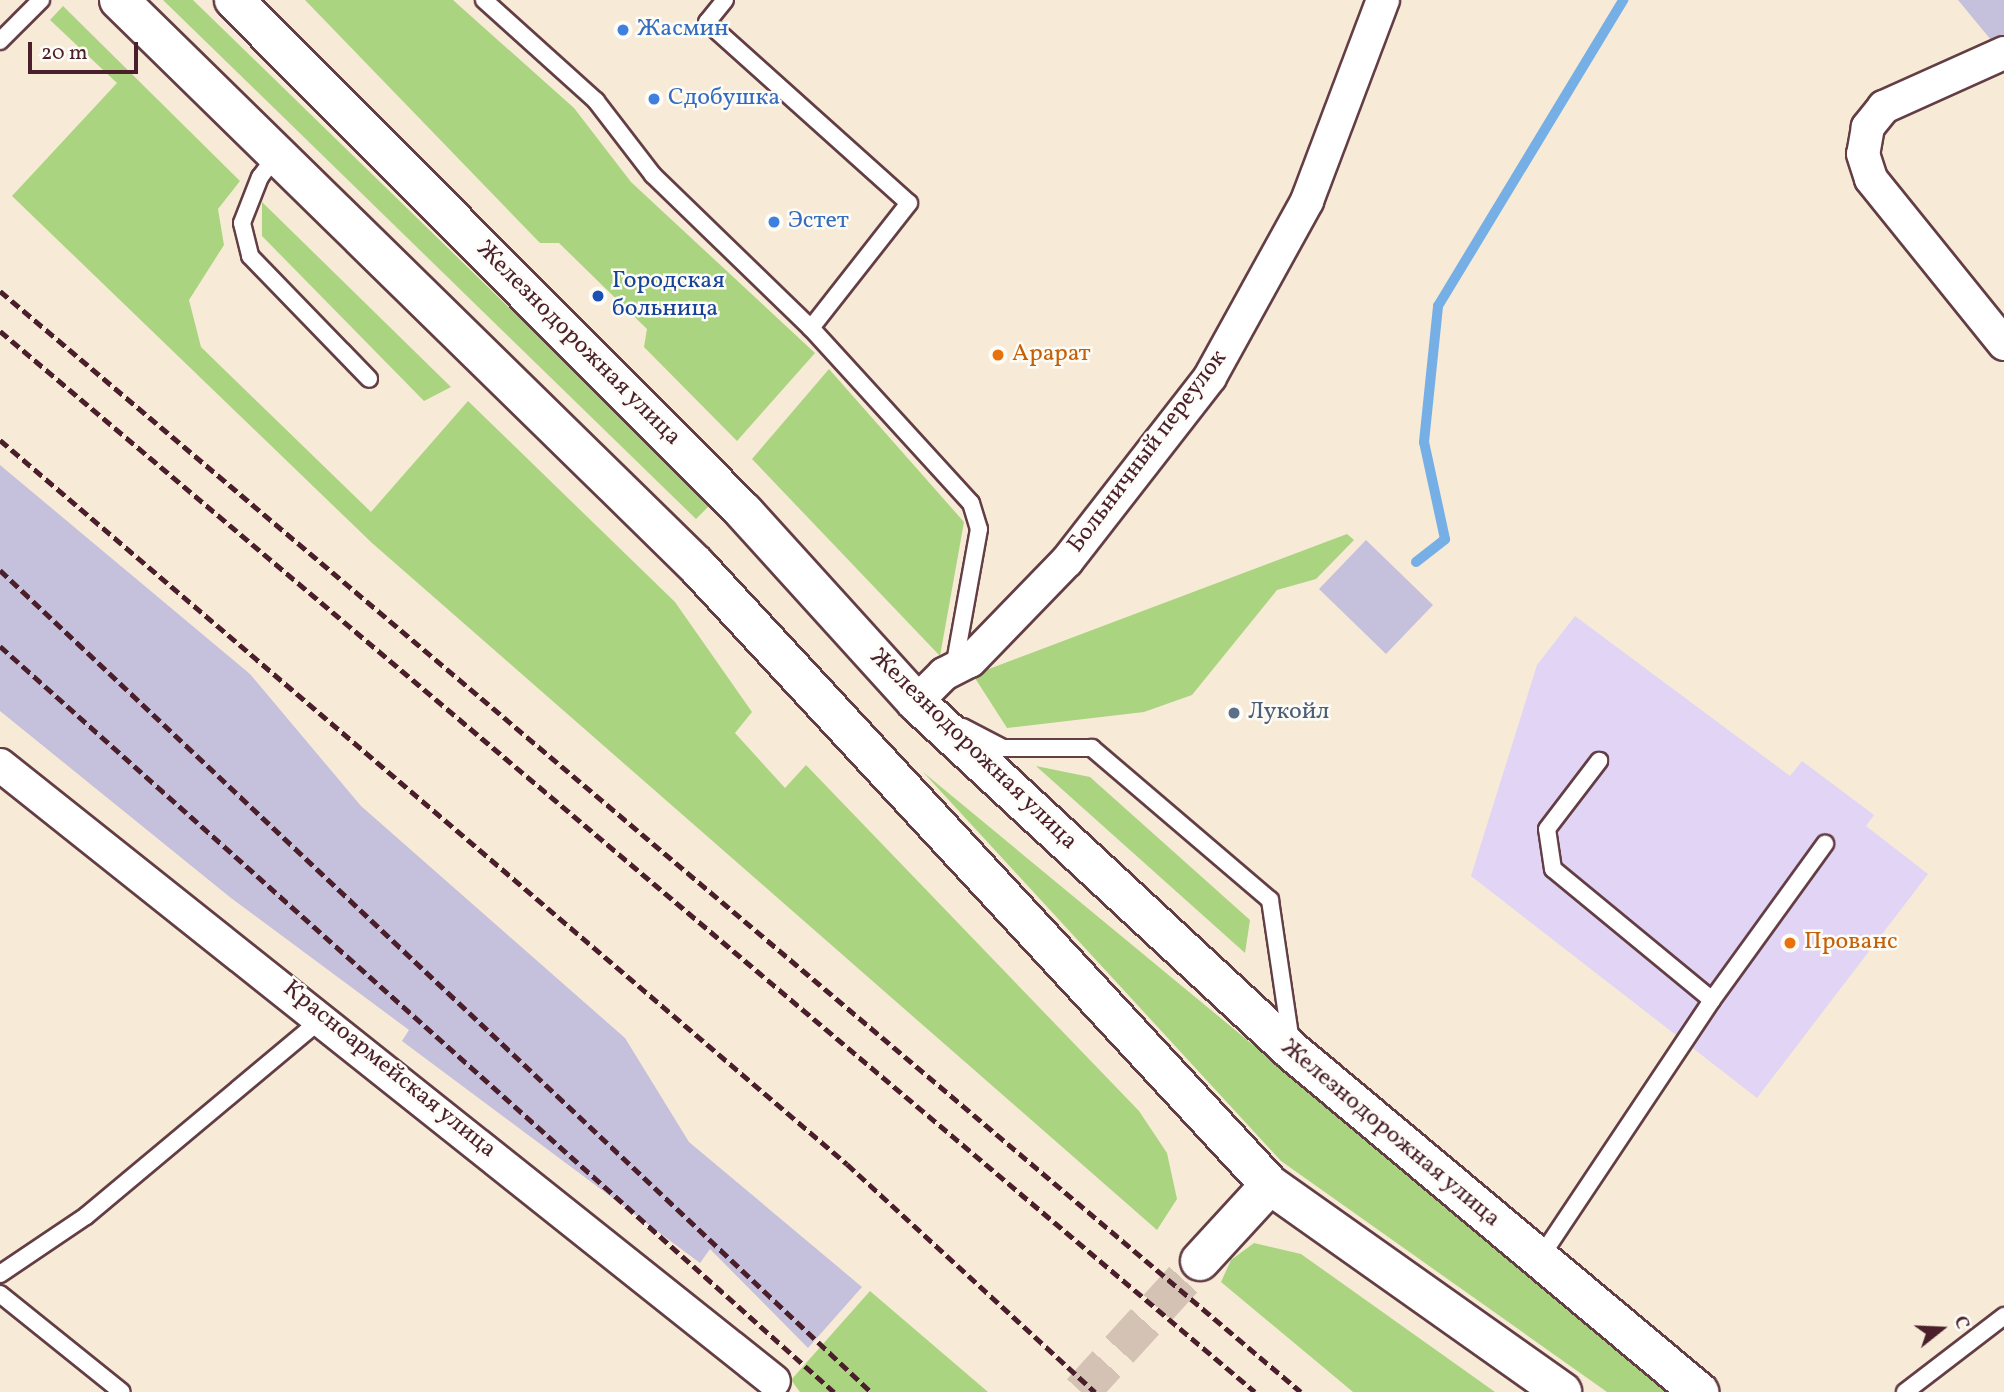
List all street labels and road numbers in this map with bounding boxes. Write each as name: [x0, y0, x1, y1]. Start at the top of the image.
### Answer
street label: Железнодорожная улица: [469, 235, 687, 453]
street label: Больничный переулок: [1062, 345, 1234, 559]
street label: Железнодорожная улица: [863, 643, 1083, 857]
street label: Красноармейская улица: [276, 975, 502, 1165]
street label: Железнодорожная улица: [1274, 1034, 1506, 1234]

